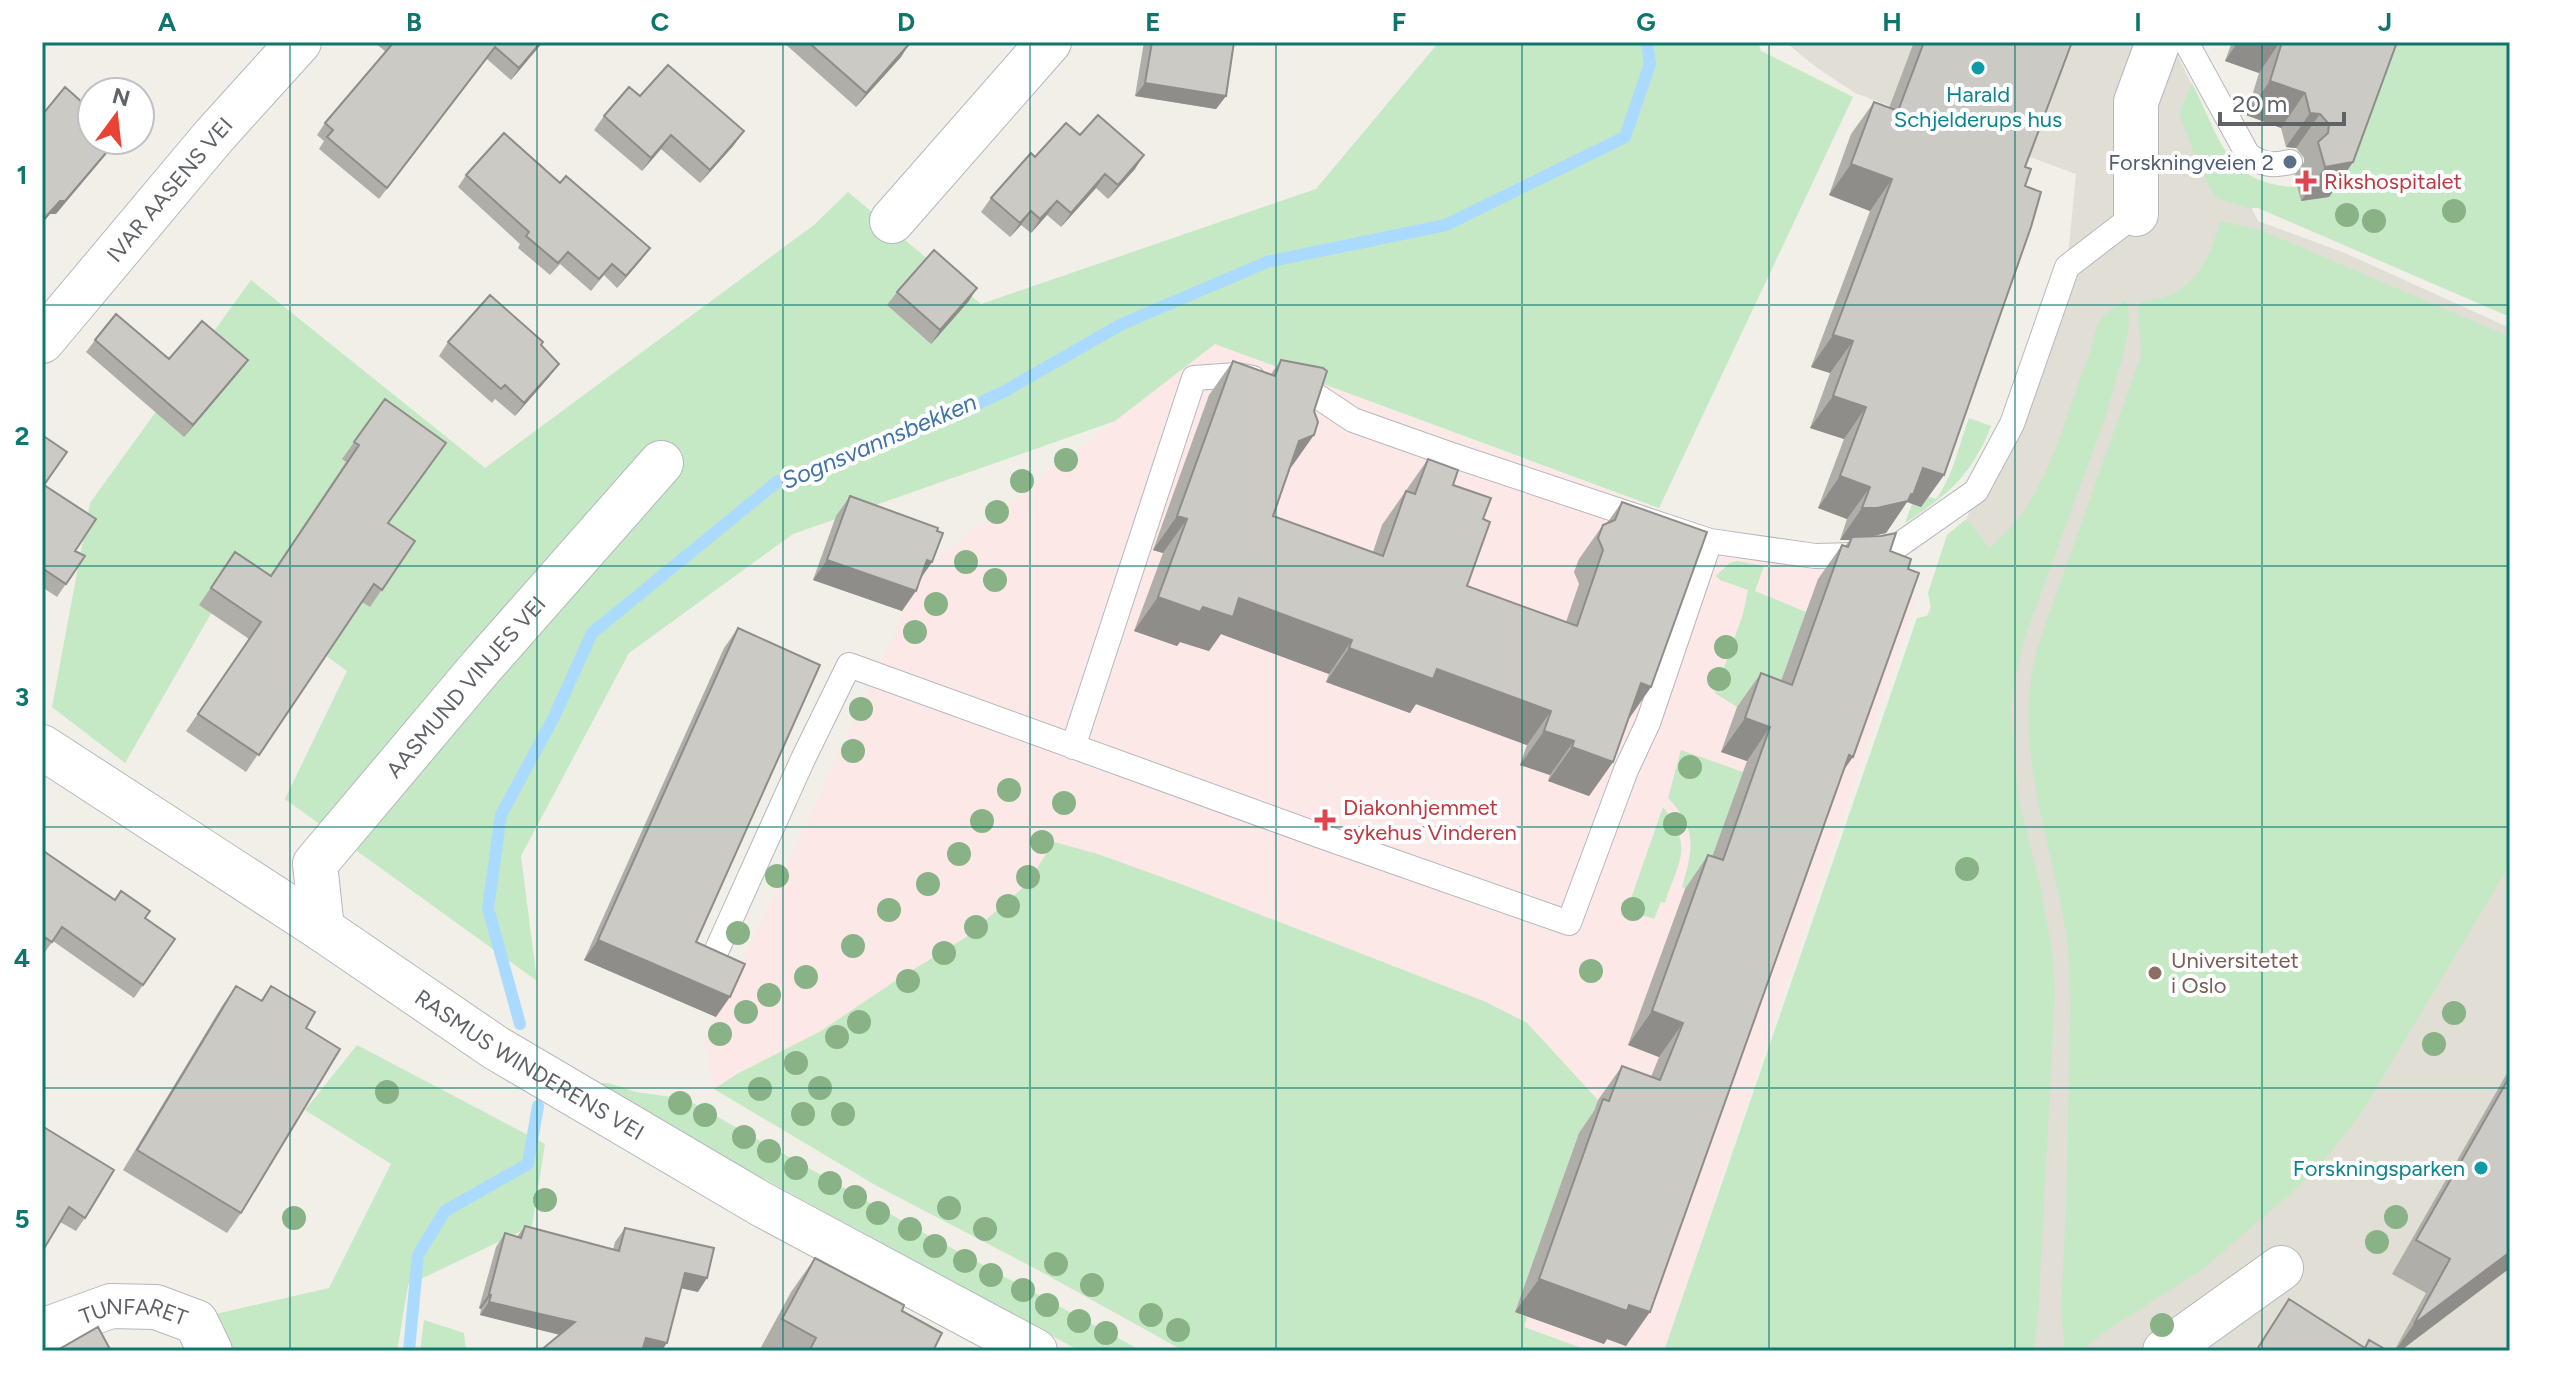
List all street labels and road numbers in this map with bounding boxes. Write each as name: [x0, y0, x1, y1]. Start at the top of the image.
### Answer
street label: IVAR AASENS VEI: [101, 111, 238, 267]
street label: AASMUND VINJES VEI: [380, 590, 551, 783]
street label: RASMUS WINDERENS VEI: [410, 983, 649, 1146]
street label: TUNFARET: [76, 1292, 192, 1331]

